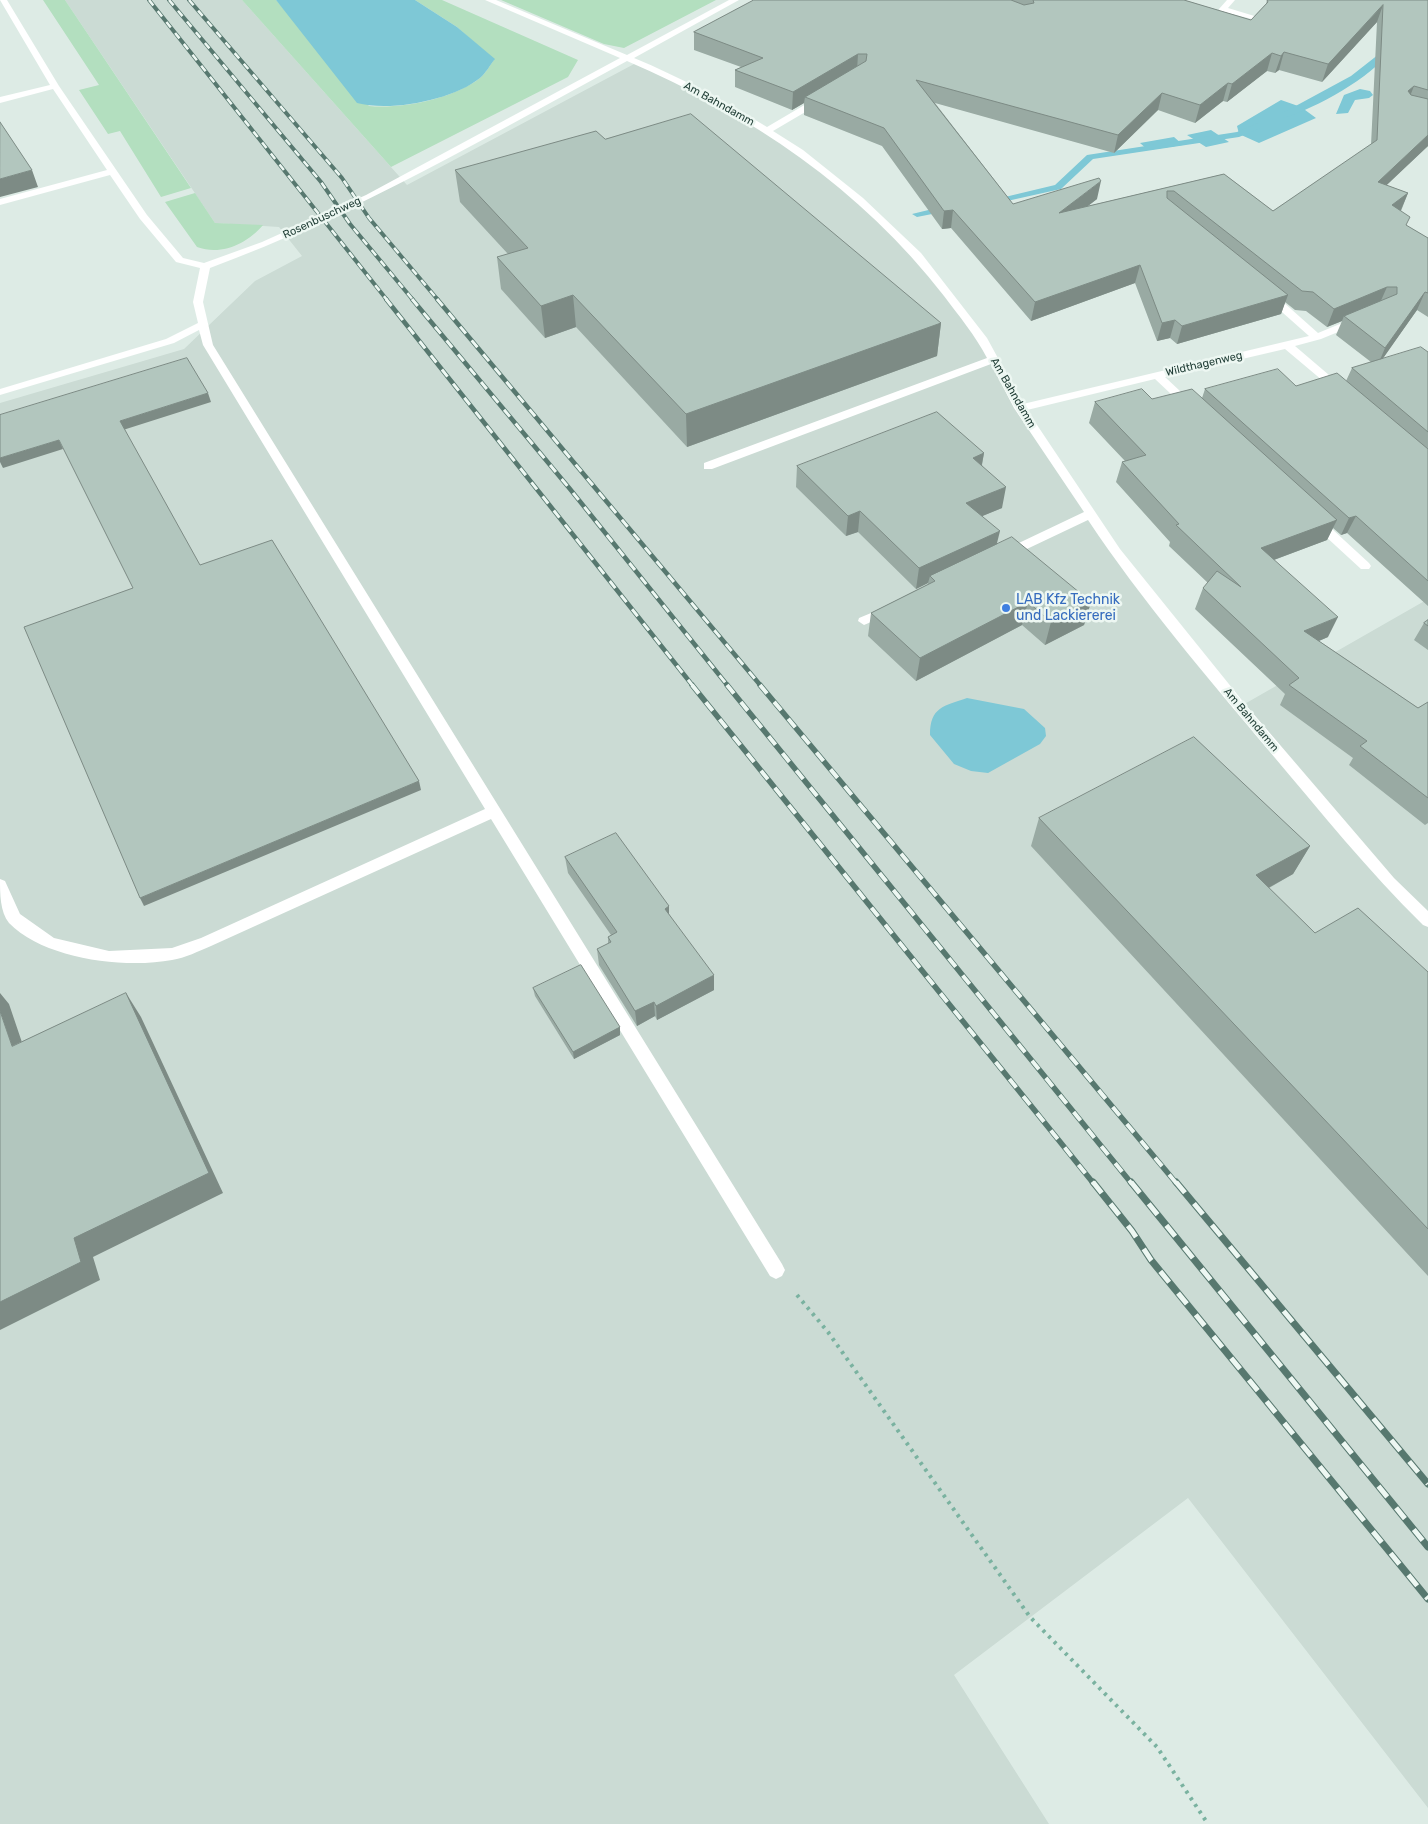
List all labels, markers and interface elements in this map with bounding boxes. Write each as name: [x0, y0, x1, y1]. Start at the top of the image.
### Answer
street label: Am Bahndamm: [681, 79, 757, 129]
street label: Rosenbuschweg: [281, 194, 363, 242]
street label: Wildthagenweg: [1164, 349, 1244, 379]
street label: Am Bahndamm: [988, 356, 1038, 430]
place label: LAB Kfz Technik und Lackiererei: [1016, 592, 1120, 624]
marker: LAB Kfz Technik und Lackiererei: [1000, 602, 1012, 614]
street label: Am Bahndamm: [1221, 686, 1281, 754]

